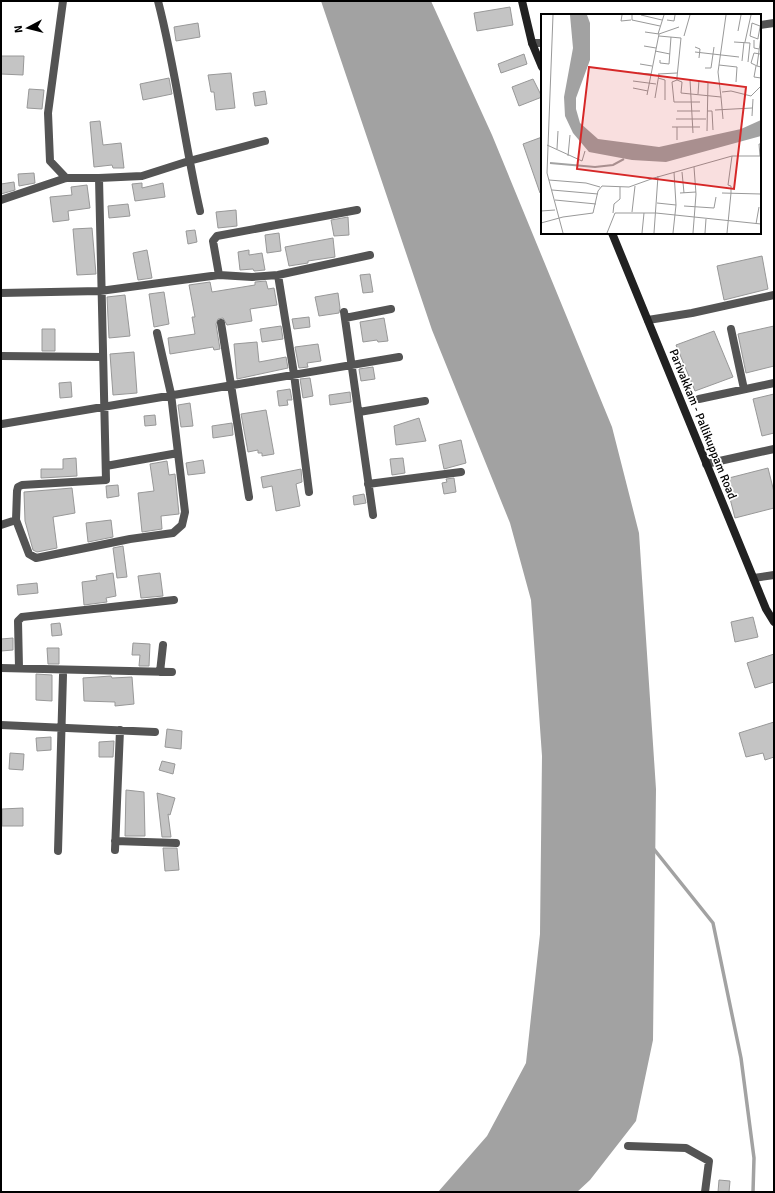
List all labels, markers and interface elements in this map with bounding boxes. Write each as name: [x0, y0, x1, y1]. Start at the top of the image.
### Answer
north arrow: [8, 8, 48, 48]
inset map: [541, 14, 761, 234]
text: N: [12, 25, 25, 34]
street label: Parivakkam - Pallikuppam Road: [665, 347, 740, 502]

